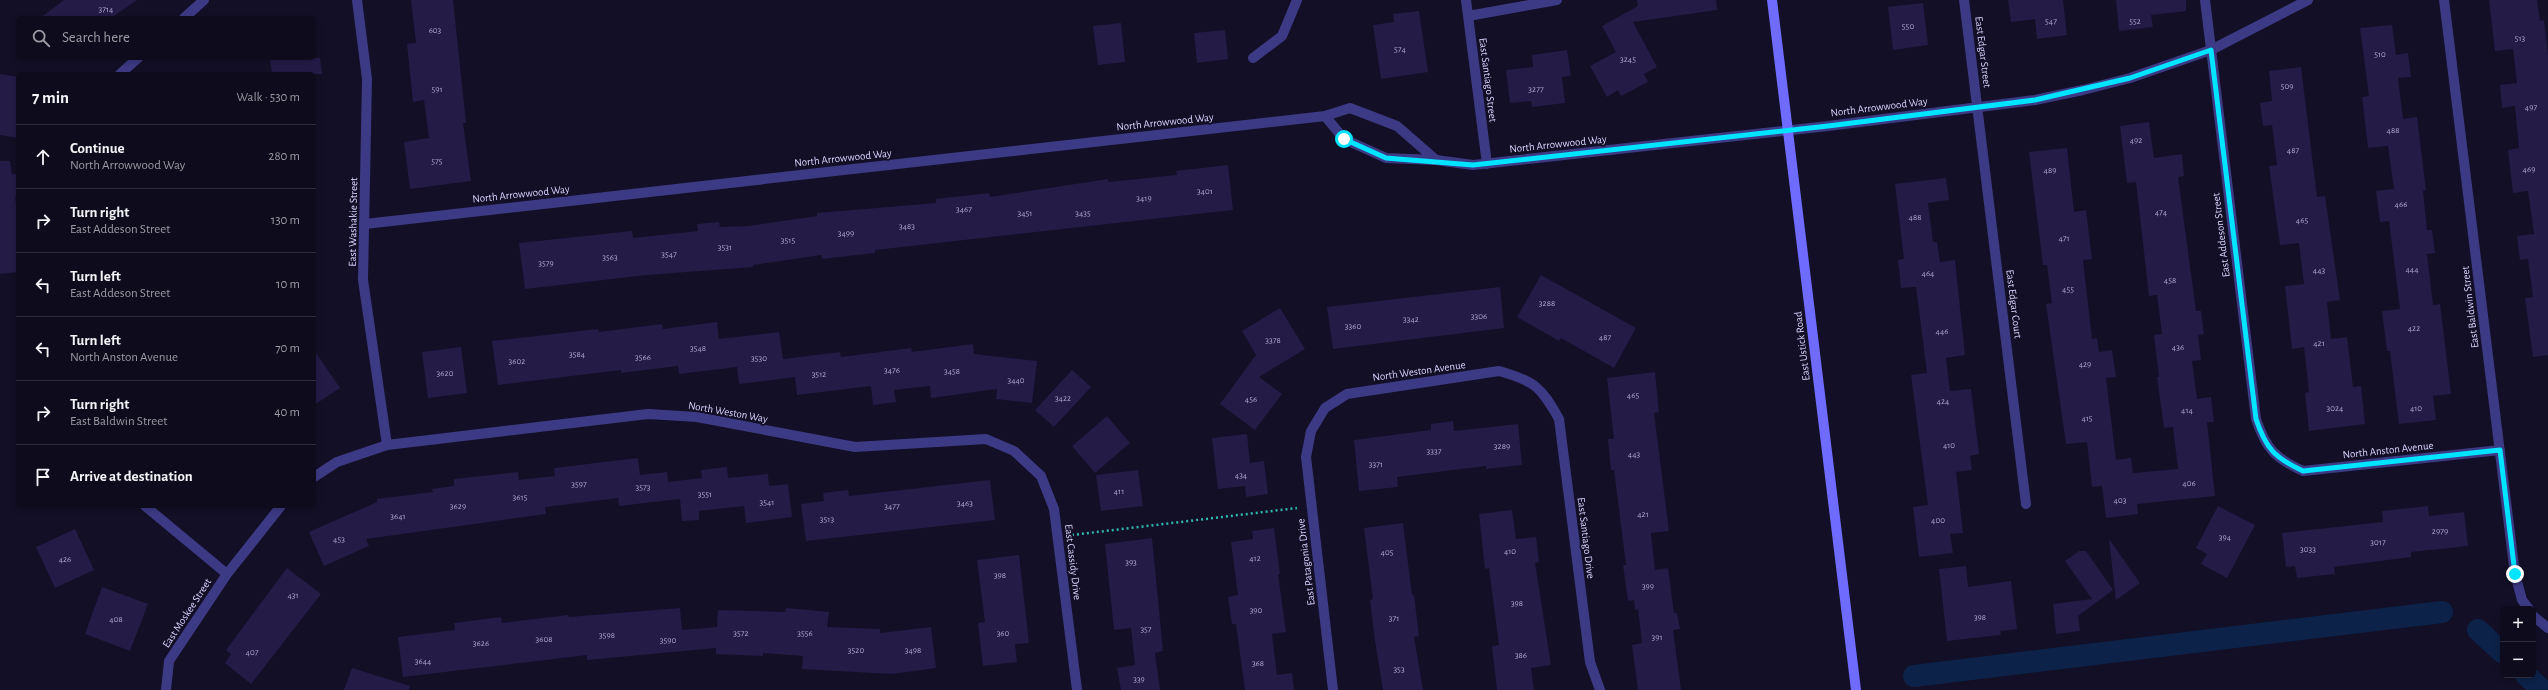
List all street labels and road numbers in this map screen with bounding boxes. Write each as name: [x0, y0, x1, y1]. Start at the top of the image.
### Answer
street label: East Edgar Street: [1973, 16, 1993, 89]
street label: East Santiago Street: [1477, 37, 1499, 123]
street label: North Arrowwood Way: [1830, 96, 1928, 118]
street label: North Arrowwood Way: [1116, 111, 1214, 133]
street label: North Arrowwood Way: [1509, 133, 1607, 155]
street label: North Arrowwood Way: [794, 147, 892, 169]
street label: East Washakie Street: [347, 177, 359, 267]
street label: North Arrowwood Way: [472, 183, 570, 205]
street label: East Addeson Street: [2210, 192, 2232, 278]
street label: East Baldwin Street: [2459, 265, 2480, 349]
street label: East Edgar Court: [2004, 269, 2024, 340]
street label: East Ustick Road: [1792, 310, 1812, 381]
street label: North Weston Avenue: [1372, 359, 1466, 383]
street label: North Weston Way: [687, 400, 769, 424]
street label: North Anston Avenue: [2342, 440, 2434, 460]
street label: East Santiago Drive: [1576, 497, 1596, 579]
street label: East Patagonia Drive: [1295, 518, 1317, 606]
street label: East Cassidy Drive: [1063, 523, 1083, 601]
street label: East Moskee Street: [161, 576, 214, 650]

